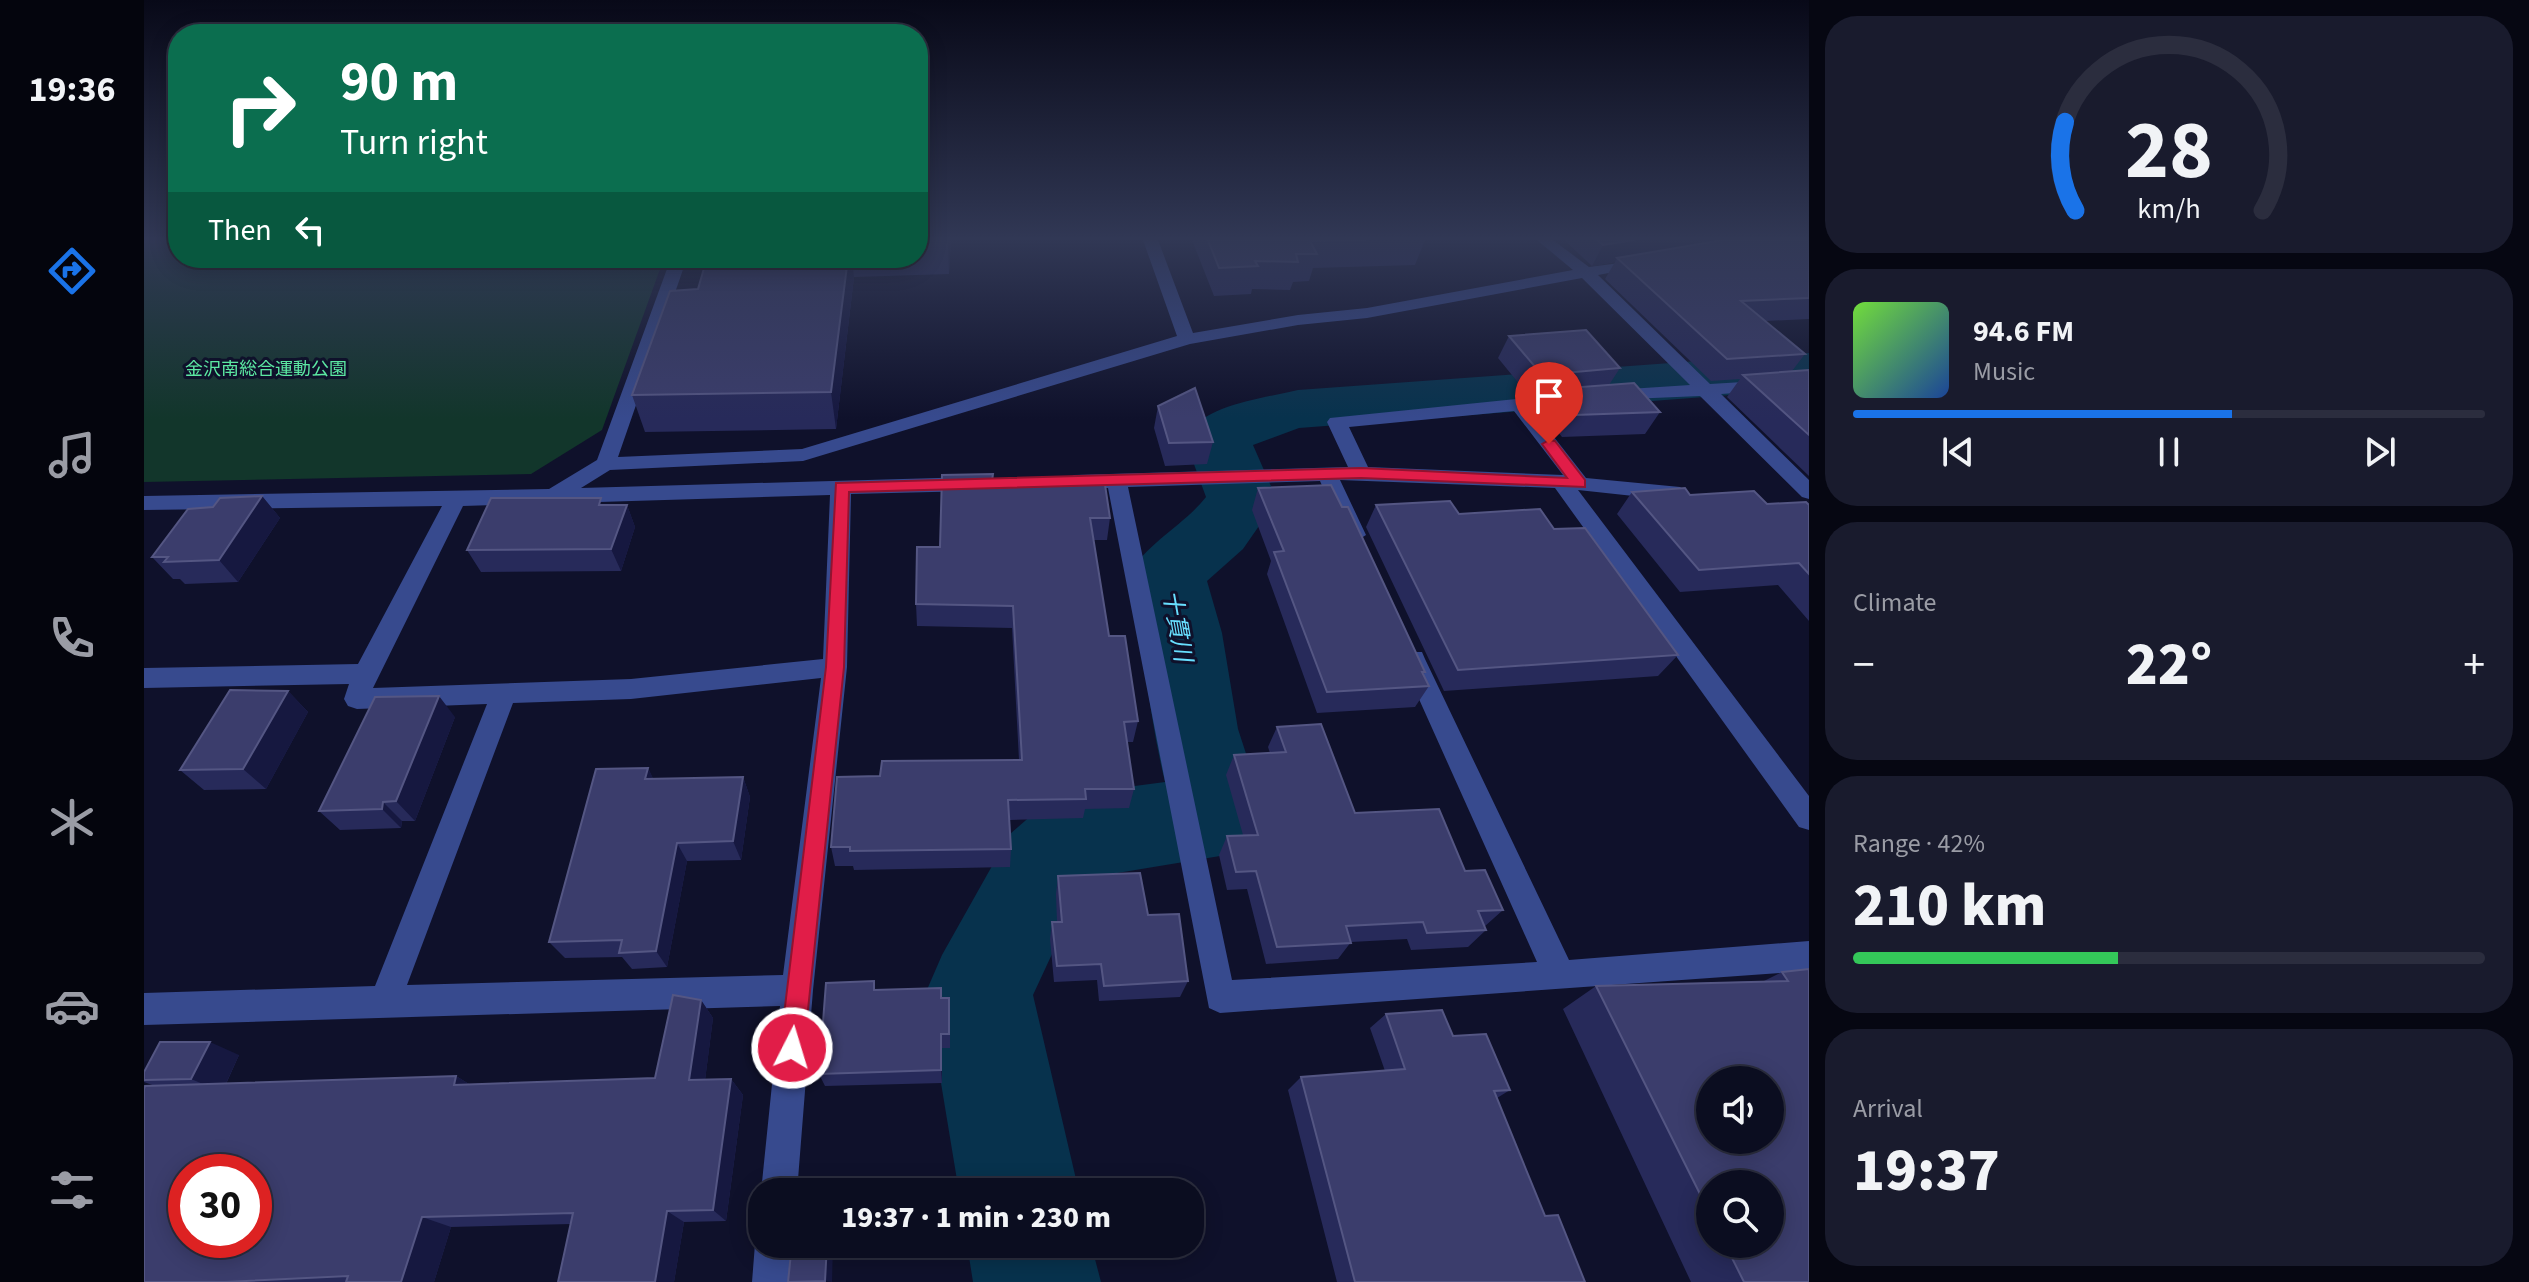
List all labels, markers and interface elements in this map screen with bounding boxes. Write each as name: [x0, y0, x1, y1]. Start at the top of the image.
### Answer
text: 90 m: [340, 43, 458, 122]
icon: right: [208, 56, 312, 160]
text: 19:36: [29, 64, 115, 115]
text: 28: [2125, 91, 2213, 209]
text: Turn right: [340, 117, 488, 168]
text: km/h: [2137, 189, 2201, 229]
icon: left: [288, 208, 332, 252]
text: Then: [208, 209, 272, 252]
icon: directions: [44, 243, 100, 299]
text: 94.6 FM: [1973, 310, 2074, 353]
text: Music: [1973, 353, 2035, 390]
park label: 金沢南総合運動公園: [185, 357, 347, 382]
pin: [1515, 362, 1583, 444]
icon: arrive: [1527, 374, 1571, 418]
icon: music: [44, 427, 100, 483]
icon: previous: [1936, 430, 1980, 474]
icon: pause: [2147, 430, 2191, 474]
icon: next: [2358, 430, 2402, 474]
text: Climate: [1853, 584, 1937, 621]
water label: 十貫川: [1154, 588, 1201, 667]
icon: phone: [44, 610, 100, 666]
text: 22°: [2126, 623, 2212, 708]
text: −: [1853, 634, 1875, 697]
text: +: [2463, 634, 2485, 697]
icon: climate: [44, 794, 100, 850]
text: Range · 42%: [1853, 825, 1985, 862]
text: 210 km: [1853, 864, 2046, 949]
icon: car: [44, 978, 100, 1034]
position arrow: [750, 1006, 834, 1090]
map controls: [1696, 1066, 1784, 1258]
button: sound: [1696, 1066, 1784, 1154]
text: Arrival: [1853, 1090, 1923, 1127]
text: 19:37: [1853, 1129, 2000, 1214]
speed limit sign: 30: [168, 1154, 272, 1258]
icon: filters: [44, 1162, 100, 1218]
button: search: [1696, 1170, 1784, 1258]
text: 19:37 · 1 min · 230 m: [841, 1196, 1111, 1239]

